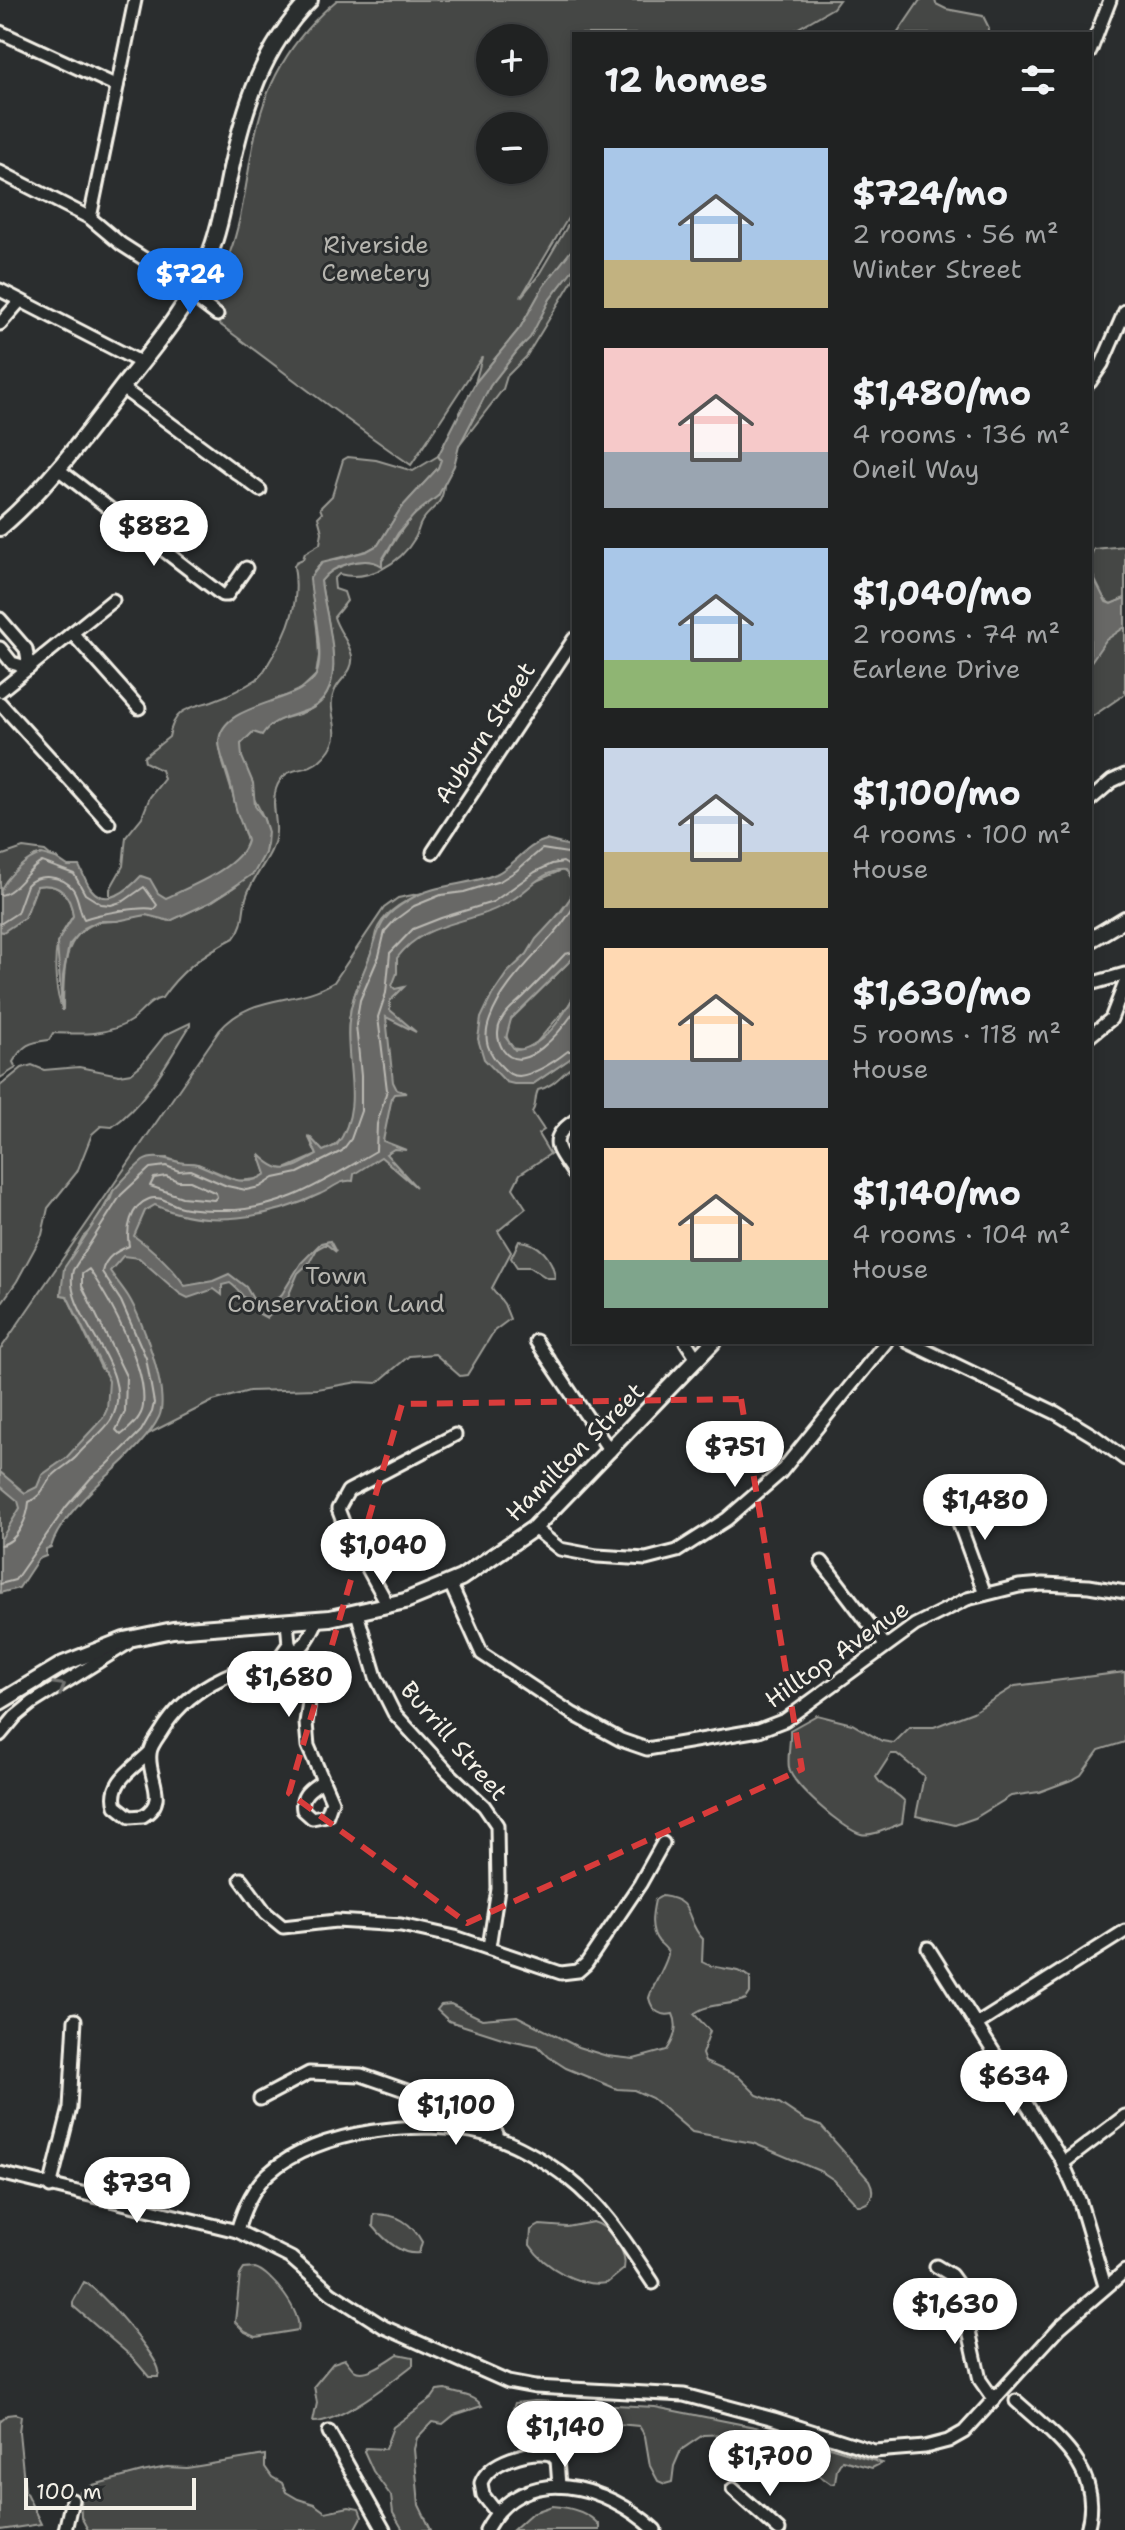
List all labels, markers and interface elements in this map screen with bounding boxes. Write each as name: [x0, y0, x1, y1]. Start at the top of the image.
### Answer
map controls: [476, 24, 548, 184]
button: +: [476, 24, 548, 96]
text: 12 homes: [604, 57, 768, 103]
icon: filters: [1016, 58, 1060, 102]
button: −: [476, 112, 548, 184]
text: $724/mo: [852, 170, 1008, 216]
icon: home: [668, 180, 764, 276]
text: 2 rooms · 56 m²: [852, 216, 1059, 251]
park label: Riverside Cemetery: [322, 229, 430, 289]
pin: $724: [143, 248, 237, 316]
text: Winter Street: [852, 251, 1022, 286]
text: $724: [155, 256, 225, 291]
text: $1,480/mo: [852, 370, 1031, 416]
icon: home: [668, 380, 764, 476]
text: 4 rooms · 136 m²: [852, 416, 1070, 451]
text: Oneil Way: [852, 451, 979, 486]
pin: $882: [107, 500, 201, 568]
text: $882: [118, 508, 190, 543]
text: $1,040/mo: [852, 570, 1032, 616]
icon: home: [668, 580, 764, 676]
text: 2 rooms · 74 m²: [852, 616, 1060, 651]
text: Earlene Drive: [852, 651, 1020, 686]
street label: Auburn Street: [427, 656, 543, 810]
text: $1,100/mo: [852, 770, 1021, 816]
icon: home: [668, 780, 764, 876]
text: 4 rooms · 100 m²: [852, 816, 1071, 851]
text: House: [852, 851, 928, 886]
text: $1,630/mo: [852, 970, 1032, 1016]
icon: home: [668, 980, 764, 1076]
text: 5 rooms · 118 m²: [852, 1016, 1061, 1051]
text: House: [852, 1051, 928, 1086]
text: $1,140/mo: [852, 1170, 1021, 1216]
icon: home: [668, 1180, 764, 1276]
text: 4 rooms · 104 m²: [852, 1216, 1071, 1251]
text: House: [852, 1251, 928, 1286]
park label: Town Conservation Land: [227, 1260, 445, 1320]
street label: Hamilton Street: [499, 1376, 651, 1528]
pin: $751: [688, 1421, 782, 1489]
text: $751: [704, 1429, 766, 1464]
pin: $1,480: [920, 1474, 1050, 1542]
text: $1,480: [941, 1482, 1029, 1517]
pin: $1,040: [318, 1519, 448, 1587]
text: $1,040: [339, 1527, 427, 1562]
street label: Hilltop Avenue: [759, 1593, 915, 1715]
pin: $1,680: [224, 1651, 354, 1719]
text: $1,680: [245, 1659, 333, 1694]
street label: Burrill Street: [393, 1674, 515, 1808]
one-way arrow: [51, 1681, 66, 1697]
pin: $634: [967, 2050, 1061, 2118]
text: $634: [978, 2058, 1050, 2093]
pin: $1,100: [391, 2079, 521, 2147]
text: $1,100: [416, 2087, 496, 2122]
pin: $739: [90, 2157, 184, 2225]
text: $739: [102, 2165, 172, 2200]
pin: $1,630: [890, 2278, 1020, 2346]
text: $1,630: [911, 2286, 999, 2321]
pin: $1,140: [500, 2401, 630, 2469]
text: $1,140: [525, 2409, 605, 2444]
pin: $1,700: [705, 2430, 835, 2498]
text: $1,700: [727, 2438, 813, 2473]
scale bar: [24, 2474, 196, 2510]
text: 100 m: [36, 2477, 102, 2506]

